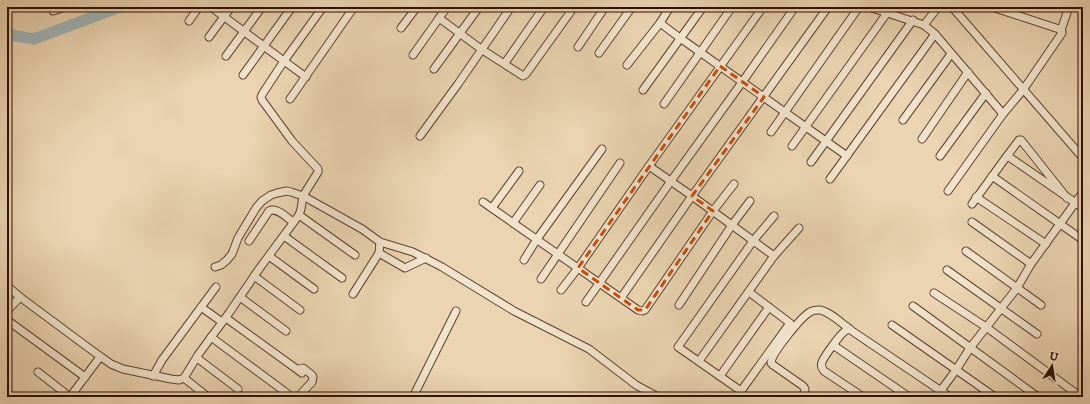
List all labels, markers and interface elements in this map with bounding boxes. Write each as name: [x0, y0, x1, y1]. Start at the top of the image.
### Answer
north arrow: [1032, 346, 1072, 386]
text: U: [1048, 349, 1060, 365]

